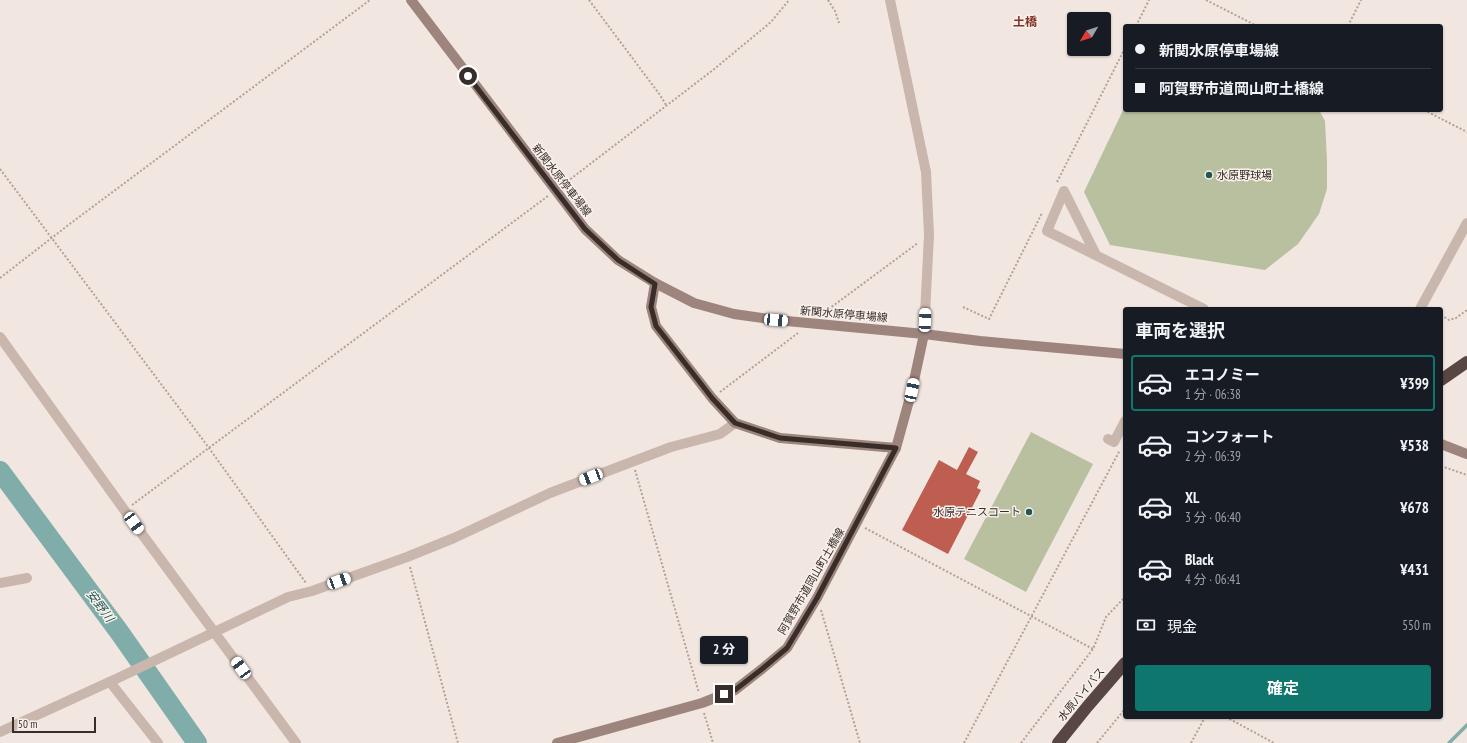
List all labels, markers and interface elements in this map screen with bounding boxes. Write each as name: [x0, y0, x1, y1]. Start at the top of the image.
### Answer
north arrow: [1067, 12, 1111, 56]
map controls: [1067, 12, 1111, 56]
district label: 土橋: [1013, 14, 1038, 29]
text: 新関水原停車場線: [1159, 41, 1279, 60]
route start: [459, 67, 477, 85]
text: 阿賀野市道岡山町土橋線: [1159, 79, 1324, 98]
street label: 新関水原停車場線: [529, 141, 595, 219]
place label: 水原野球場: [1217, 168, 1272, 182]
marker: 水原野球場: [1204, 170, 1214, 180]
street label: 新関水原停車場線: [800, 303, 888, 325]
car: [919, 308, 931, 332]
car: [764, 313, 788, 327]
text: 車両を選択: [1135, 319, 1225, 342]
icon: car: [1137, 365, 1173, 401]
text: エコノミー: [1185, 365, 1260, 384]
text: ¥399: [1400, 374, 1429, 393]
car: [904, 377, 920, 403]
text: 1 分 · 06:38: [1185, 386, 1241, 403]
icon: car: [1137, 427, 1173, 463]
text: コンフォート: [1185, 427, 1275, 446]
text: ¥538: [1400, 436, 1429, 455]
text: 2 分 · 06:39: [1185, 448, 1241, 465]
car: [578, 467, 604, 487]
text: XL: [1185, 488, 1199, 507]
icon: car: [1137, 489, 1173, 525]
text: ¥678: [1400, 498, 1429, 517]
place label: 水原テニスコート: [933, 505, 1021, 519]
marker: 水原テニスコート: [1024, 507, 1034, 517]
text: 3 分 · 06:40: [1185, 509, 1241, 526]
car: [122, 510, 146, 536]
street label: 阿賀野市道岡山町土橋線: [775, 525, 847, 637]
text: Black: [1185, 550, 1214, 569]
icon: car: [1137, 551, 1173, 587]
text: ¥431: [1400, 560, 1429, 579]
car: [326, 571, 352, 591]
text: 4 分 · 06:41: [1185, 571, 1241, 588]
water label: 安野川: [84, 587, 118, 626]
icon: cash: [1135, 614, 1157, 636]
text: 現金: [1167, 617, 1197, 636]
text: 550 m: [1402, 617, 1431, 634]
callout: 2 分: [700, 636, 748, 664]
text: 2 分: [713, 641, 735, 658]
car: [229, 655, 253, 681]
street label: 水原バイパス: [1054, 664, 1108, 724]
button: 確定: [1135, 665, 1431, 711]
route end: [715, 685, 733, 703]
scale bar: [12, 715, 96, 734]
text: 50 m: [18, 717, 37, 731]

